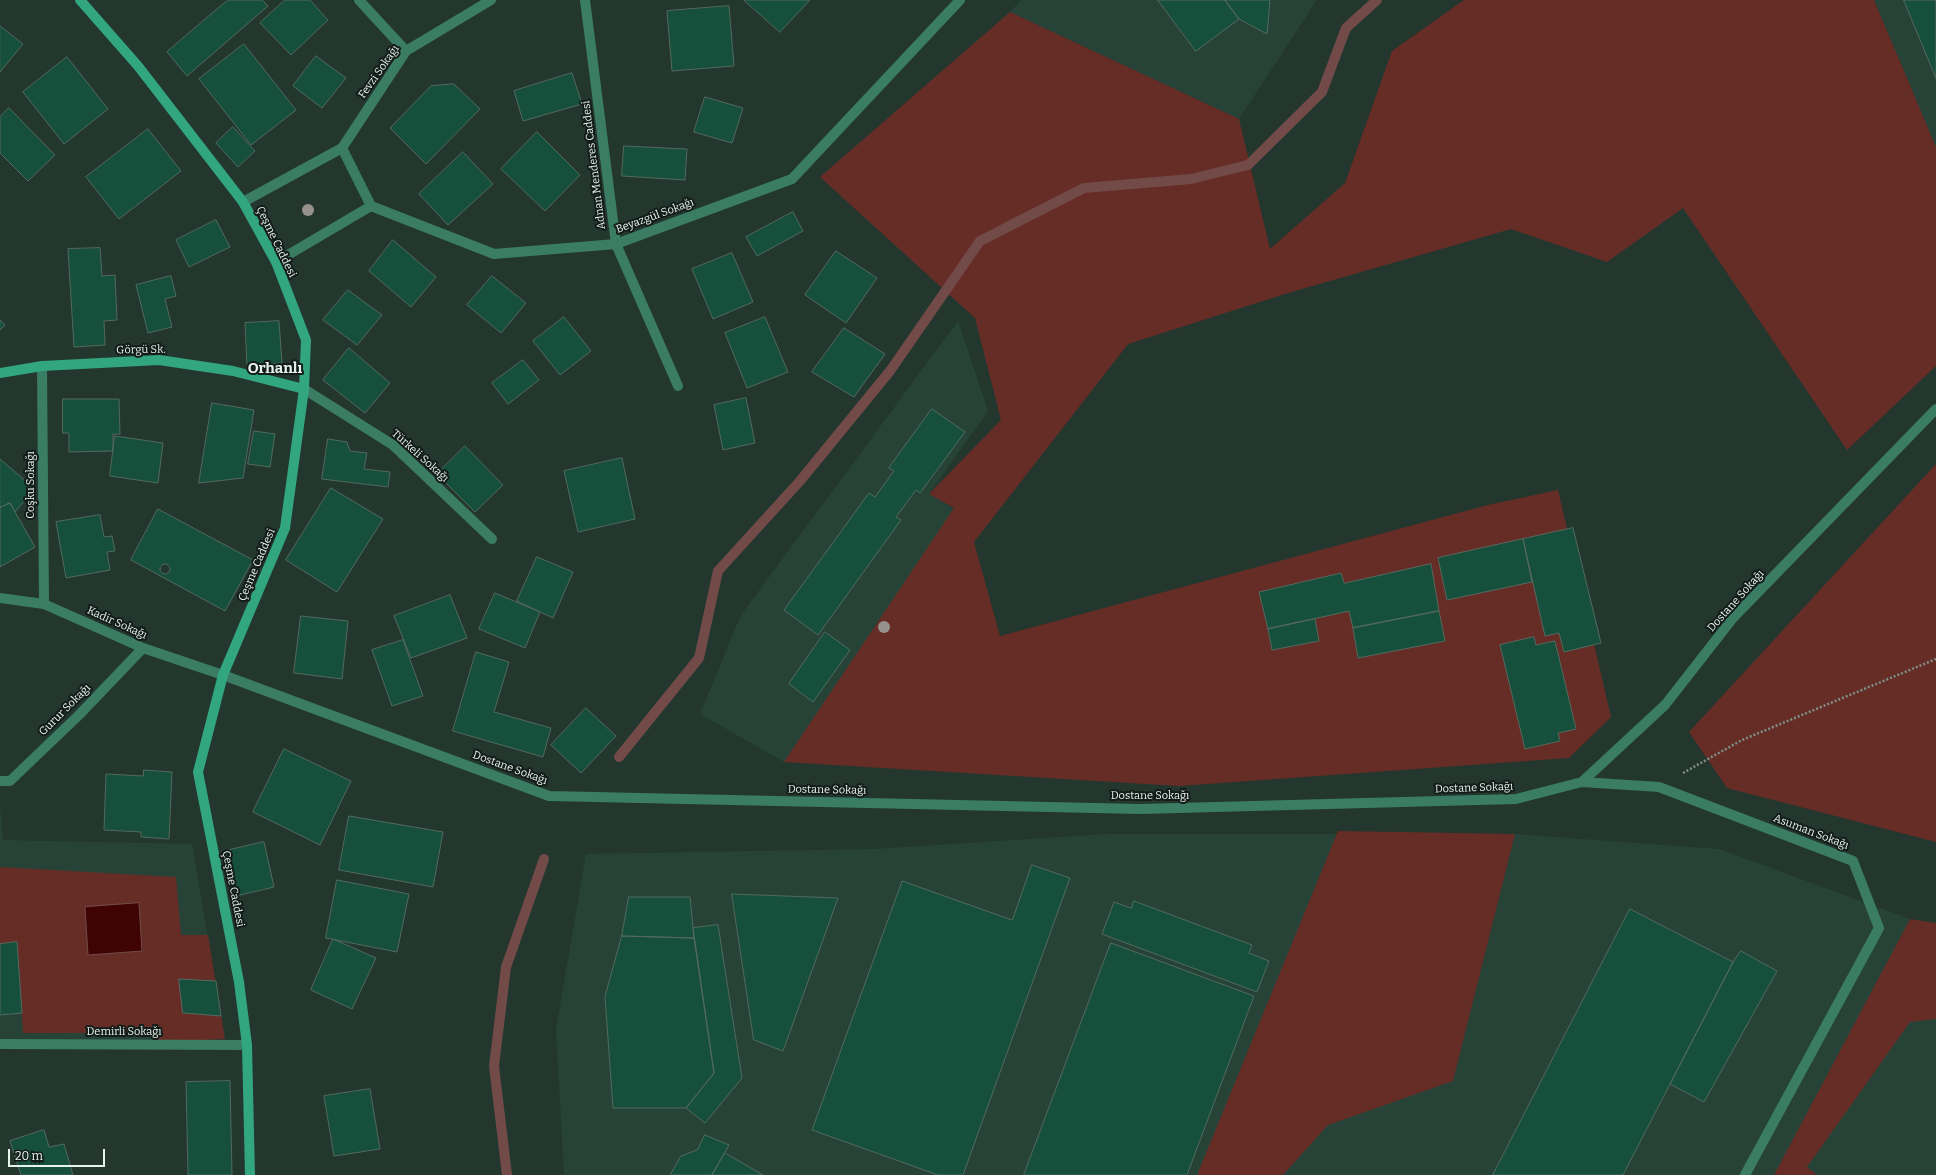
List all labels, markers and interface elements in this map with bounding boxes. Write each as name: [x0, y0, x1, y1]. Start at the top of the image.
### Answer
street label: Fevzi Sokağı: [356, 43, 402, 101]
street label: Adnan Menderes Caddesi: [580, 100, 608, 230]
street label: Beyazgül Sokağı: [614, 196, 696, 236]
street label: Çeşme Caddesi: [253, 204, 299, 280]
street label: Görgü Sk.: [116, 343, 166, 357]
district label: Orhanlı: [248, 360, 302, 378]
street label: Türkeli Sokağı: [389, 427, 451, 485]
street label: Coşku Sokağı: [24, 451, 38, 519]
street label: Çeşme Caddesi: [236, 527, 278, 603]
street label: Dostane Sokağı: [1705, 567, 1767, 635]
street label: Kadir Sokağı: [85, 604, 149, 642]
street label: Gurur Sokağı: [36, 681, 94, 739]
street label: Dostane Sokağı: [471, 748, 549, 788]
street label: Dostane Sokağı: [1435, 780, 1513, 796]
street label: Dostane Sokağı: [788, 783, 866, 797]
street label: Dostane Sokağı: [1111, 789, 1189, 803]
street label: Asuman Sokağı: [1772, 812, 1850, 852]
street label: Çeşme Caddesi: [219, 850, 247, 928]
street label: Demirli Sokağı: [87, 1025, 161, 1039]
scale bar: [10, 1141, 107, 1167]
text: 20 m: [15, 1149, 43, 1163]

